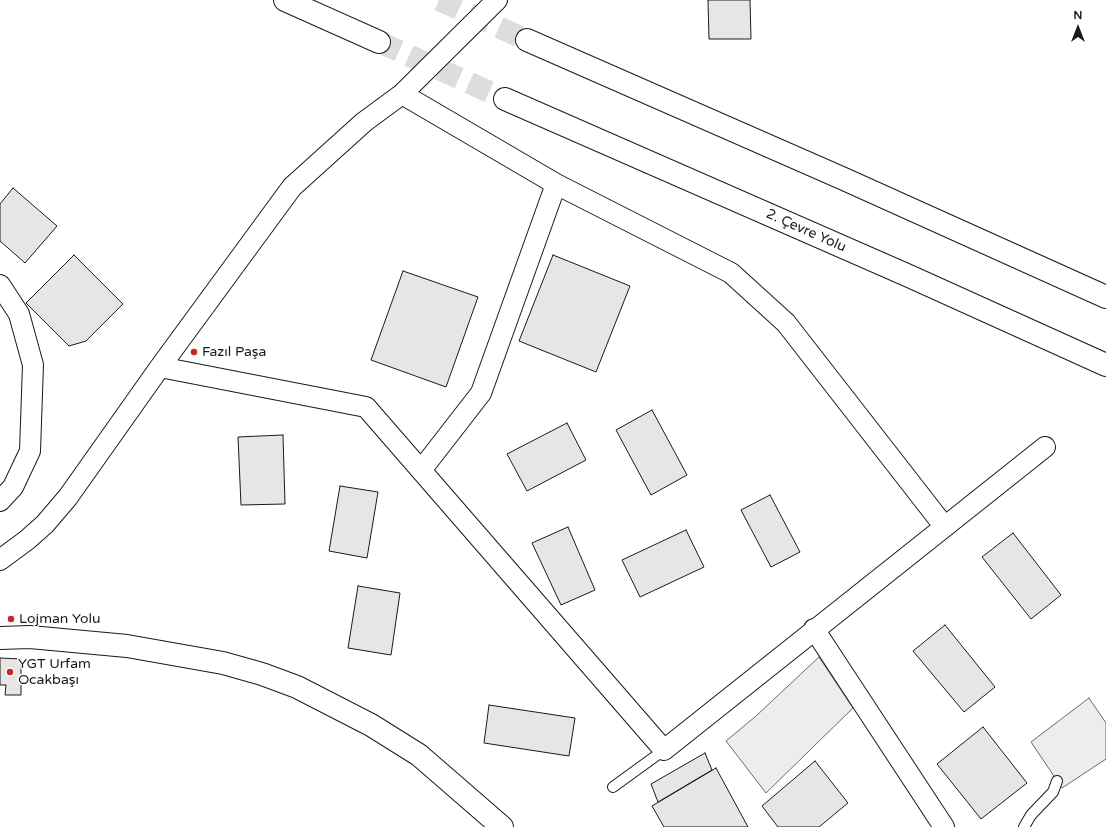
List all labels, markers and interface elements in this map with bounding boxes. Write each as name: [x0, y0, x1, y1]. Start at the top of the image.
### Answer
north arrow: [1058, 8, 1098, 48]
text: N: [1074, 9, 1082, 22]
street label: 2. Çevre Yolu: [763, 206, 849, 256]
place label: Fazıl Paşa: [202, 344, 266, 360]
marker: Fazıl Paşa: [189, 347, 199, 357]
place label: Lojman Yolu: [19, 611, 100, 627]
marker: Lojman Yolu: [6, 614, 16, 624]
place label: YGT Urfam Ocakbaşı: [18, 656, 91, 688]
marker: YGT Urfam Ocakbaşı: [5, 667, 15, 677]

